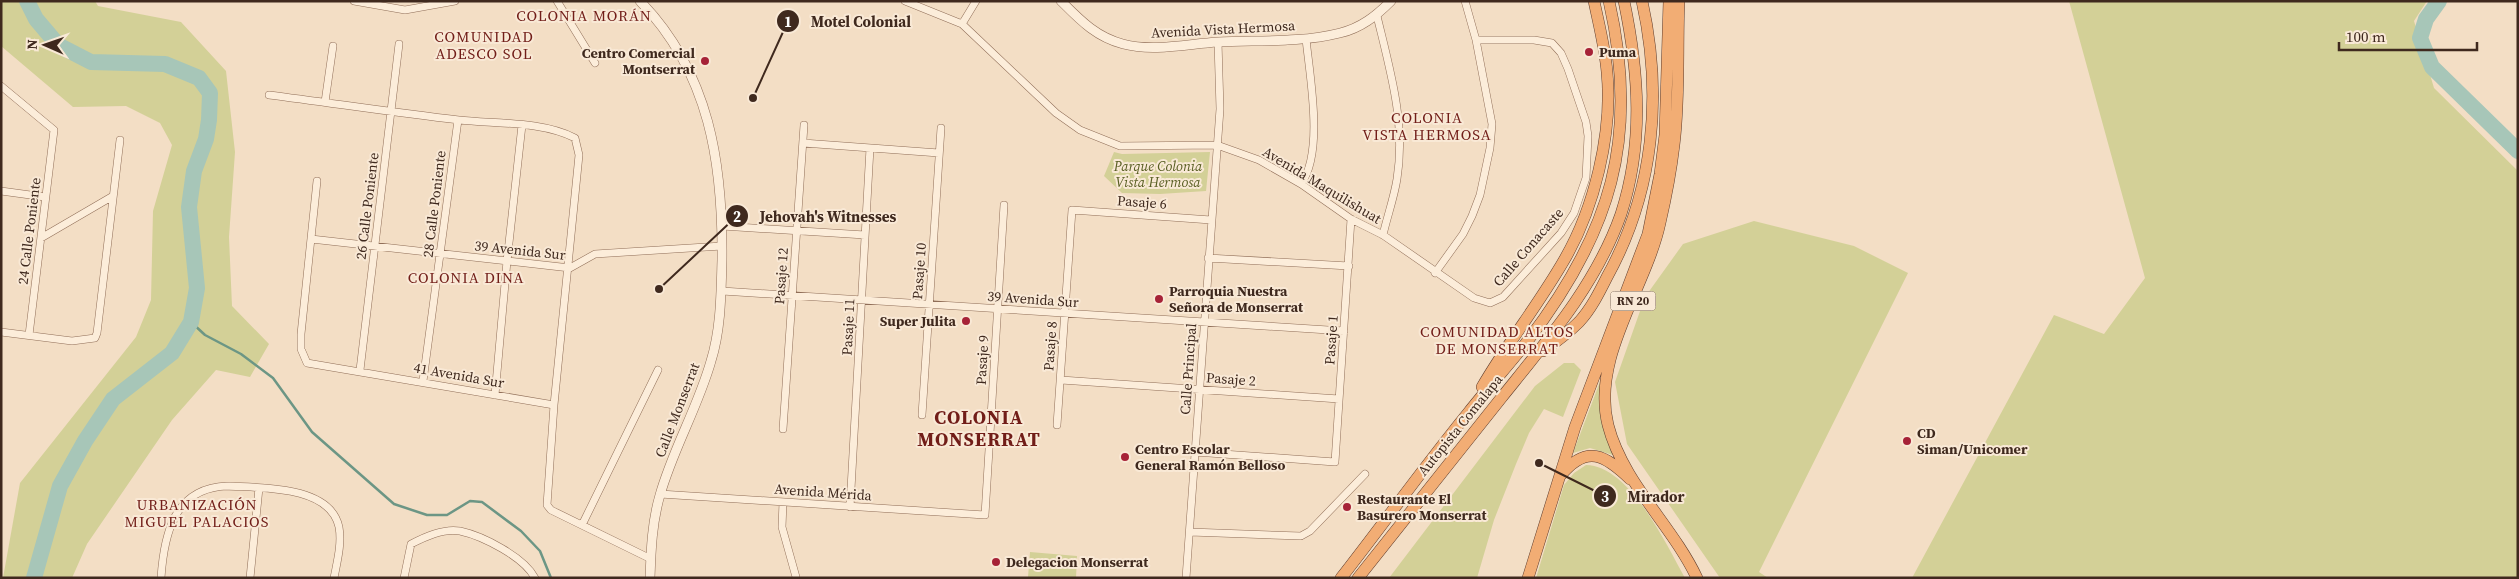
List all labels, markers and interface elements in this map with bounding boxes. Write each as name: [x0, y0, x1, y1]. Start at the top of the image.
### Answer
district label: COLONIA MORÁN: [516, 5, 652, 26]
callout: Motel Colonial: [776, 6, 921, 36]
text: 1: [784, 11, 792, 32]
text: Motel Colonial: [811, 11, 911, 32]
street label: Avenida Vista Hermosa: [1150, 15, 1296, 43]
north arrow: [20, 20, 70, 70]
scale bar: [2339, 20, 2476, 52]
district label: COMUNIDAD ADESCO SOL: [434, 26, 534, 64]
text: 100 m: [2346, 26, 2386, 47]
text: N: [22, 39, 42, 50]
place label: Puma: [1599, 42, 1637, 62]
place label: Centro Comercial Montserrat: [582, 43, 696, 79]
marker: Puma: [1583, 46, 1595, 58]
marker: Centro Comercial Montserrat: [699, 55, 711, 67]
district label: COLONIA VISTA HERMOSA: [1362, 107, 1492, 145]
street label: Avenida Maquilishuat: [1259, 142, 1386, 229]
street label: 28 Calle Poniente: [418, 149, 450, 259]
street label: 26 Calle Poniente: [351, 151, 383, 261]
park label: Parque Colonia Vista Hermosa: [1113, 156, 1203, 192]
street label: 24 Calle Poniente: [13, 176, 45, 286]
street label: Pasaje 6: [1116, 190, 1168, 214]
callout: Jehovah's Witnesses: [724, 201, 906, 231]
street label: Calle Conacaste: [1488, 203, 1568, 291]
text: 2: [733, 206, 741, 227]
text: Jehovah's Witnesses: [759, 206, 897, 227]
street label: 39 Avenida Sur: [473, 235, 567, 265]
street label: Pasaje 10: [907, 242, 931, 300]
street label: Pasaje 12: [769, 247, 793, 305]
district label: COLONIA DINA: [408, 267, 524, 288]
place label: Parroquia Nuestra Señora de Monserrat: [1169, 281, 1304, 317]
street label: 39 Avenida Sur: [987, 286, 1079, 312]
road number: RN 20: [1610, 292, 1656, 310]
marker: Parroquia Nuestra Señora de Monserrat: [1153, 293, 1165, 305]
street label: Pasaje 11: [837, 298, 859, 356]
place label: Super Julita: [880, 311, 957, 331]
street label: Pasaje 1: [1319, 314, 1343, 366]
marker: Super Julita: [960, 315, 972, 327]
street label: Pasaje 8: [1038, 320, 1062, 372]
district label: COMUNIDAD ALTOS DE MONSERRAT: [1420, 321, 1574, 359]
street label: Calle Principal: [1175, 323, 1201, 415]
street label: Pasaje 9: [971, 335, 993, 385]
street label: 41 Avenida Sur: [412, 357, 506, 393]
street label: Calle Monserrat: [650, 359, 704, 460]
street label: Pasaje 2: [1205, 367, 1257, 391]
street label: Autopista Comalapa: [1413, 369, 1508, 480]
district label: COLONIA MONSERRAT: [917, 404, 1041, 452]
place label: CD Siman/Unicomer: [1917, 423, 2028, 459]
marker: CD Siman/Unicomer: [1901, 435, 1913, 447]
place label: Centro Escolar General Ramón Belloso: [1135, 439, 1285, 475]
marker: Centro Escolar General Ramón Belloso: [1119, 451, 1131, 463]
street label: Avenida Mérida: [774, 479, 873, 505]
callout: Mirador: [1593, 481, 1695, 511]
text: 3: [1601, 486, 1609, 507]
text: Mirador: [1627, 486, 1685, 507]
place label: Restaurante El Basurero Monserrat: [1357, 489, 1488, 525]
district label: URBANIZACIÓN MIGUEL PALACIOS: [125, 494, 269, 532]
marker: Restaurante El Basurero Monserrat: [1341, 501, 1353, 513]
place label: Delegacion Monserrat: [1006, 552, 1149, 572]
marker: Delegacion Monserrat: [990, 556, 1002, 568]

